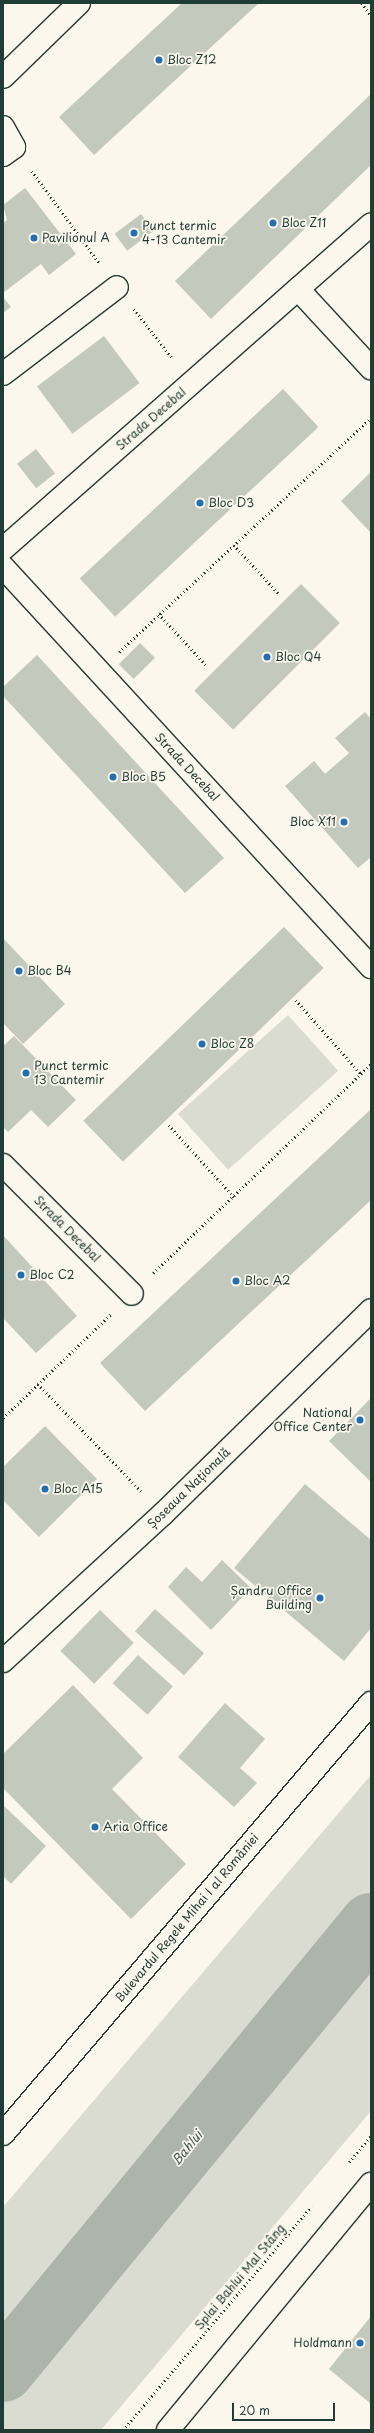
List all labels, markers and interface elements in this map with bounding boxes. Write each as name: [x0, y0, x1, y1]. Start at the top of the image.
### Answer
place label: Bloc Z12: [167, 53, 217, 67]
marker: Bloc Z12: [154, 55, 164, 65]
place label: Bloc Z11: [281, 216, 327, 230]
marker: Bloc Z11: [268, 218, 278, 228]
place label: Punct termic 4-13 Cantemir: [142, 219, 227, 247]
marker: Punct termic 4-13 Cantemir: [129, 228, 139, 238]
place label: Pavilionul A: [42, 231, 109, 245]
marker: Pavilionul A: [29, 233, 39, 243]
street label: Strada Decebal: [113, 385, 189, 453]
place label: Bloc D3: [208, 496, 254, 510]
marker: Bloc D3: [195, 498, 205, 508]
place label: Bloc Q4: [275, 650, 322, 664]
marker: Bloc Q4: [262, 652, 272, 662]
street label: Strada Decebal: [152, 730, 222, 804]
place label: Bloc B5: [121, 770, 166, 784]
marker: Bloc B5: [108, 772, 118, 782]
place label: Bloc X11: [289, 815, 336, 829]
marker: Bloc X11: [339, 817, 349, 827]
place label: Bloc B4: [27, 964, 72, 978]
marker: Bloc B4: [14, 966, 24, 976]
place label: Bloc Z8: [210, 1037, 254, 1051]
marker: Bloc Z8: [197, 1039, 207, 1049]
place label: Punct termic 13 Cantemir: [34, 1059, 108, 1087]
marker: Punct termic 13 Cantemir: [21, 1068, 31, 1078]
street label: Strada Decebal: [31, 1193, 103, 1265]
place label: Bloc C2: [29, 1268, 75, 1282]
marker: Bloc C2: [16, 1270, 26, 1280]
place label: Bloc A2: [244, 1274, 291, 1288]
marker: Bloc A2: [231, 1276, 241, 1286]
place label: National Office Center: [273, 1406, 352, 1434]
marker: National Office Center: [355, 1415, 365, 1425]
street label: Șoseaua Națională: [145, 1445, 233, 1531]
place label: Bloc A15: [53, 1482, 103, 1496]
marker: Bloc A15: [40, 1484, 50, 1494]
place label: Șandru Office Building: [231, 1584, 312, 1612]
marker: Șandru Office Building: [315, 1593, 325, 1603]
place label: Aria Office: [103, 1820, 168, 1834]
marker: Aria Office: [90, 1822, 100, 1832]
street label: Bulevardul Regele Mihai I al României: [112, 1830, 262, 2006]
water label: Bahlui: [168, 2128, 206, 2168]
street label: Splai Bahlui Mal Stâng: [191, 2221, 289, 2333]
place label: Holdmann: [294, 2336, 352, 2350]
marker: Holdmann: [355, 2338, 365, 2348]
scale bar: [234, 2395, 337, 2421]
text: 20 m: [239, 2401, 270, 2419]

